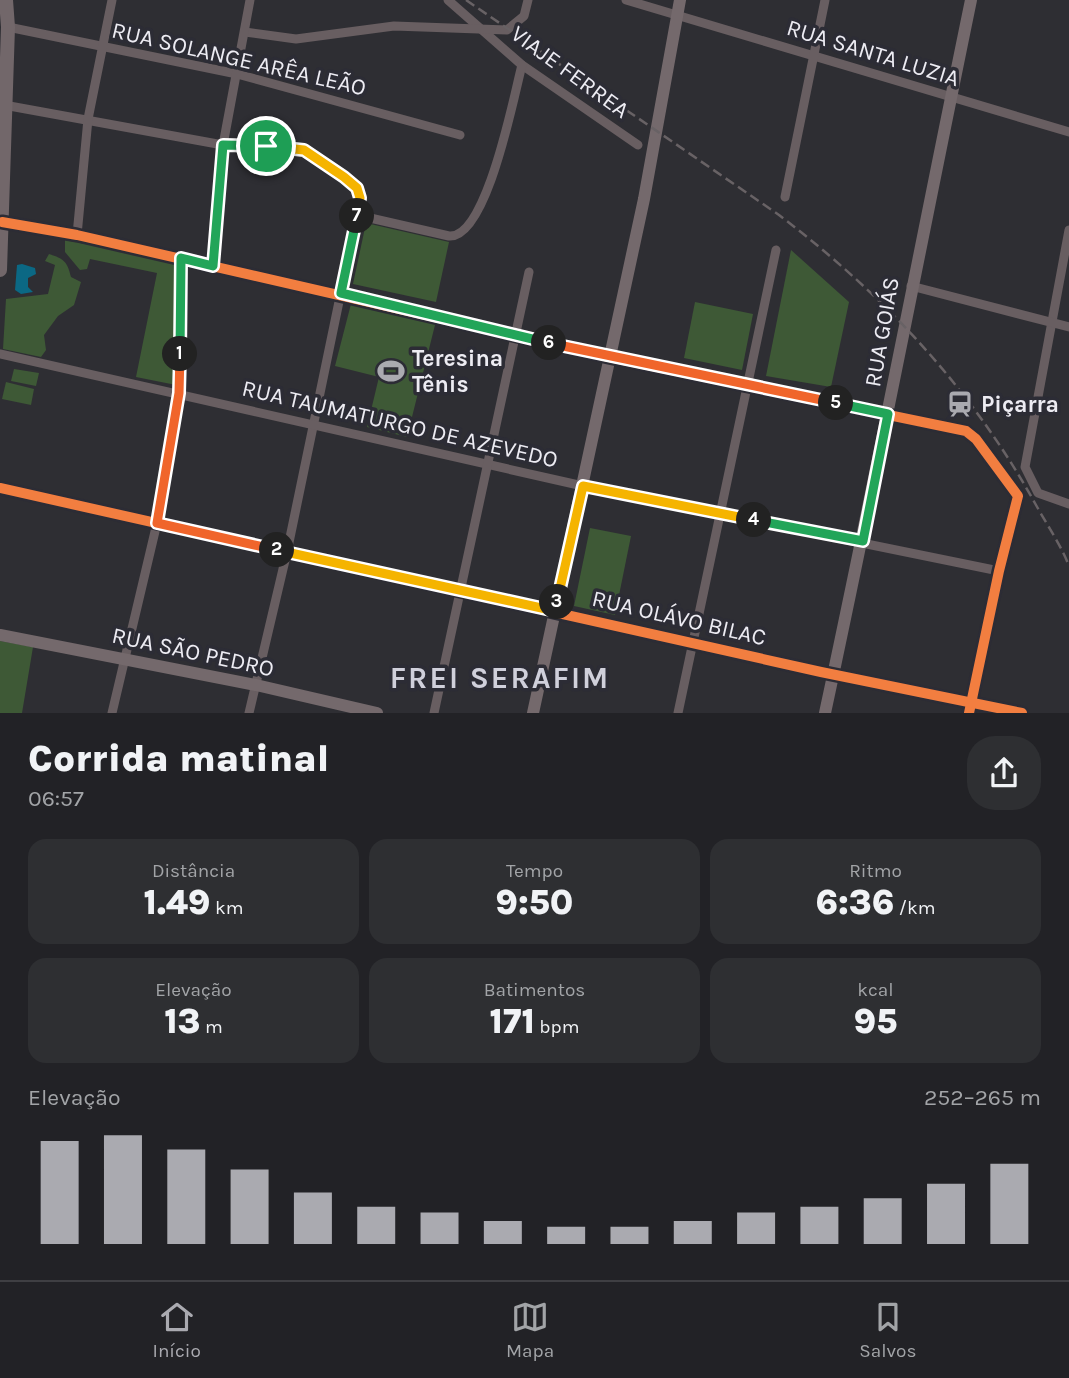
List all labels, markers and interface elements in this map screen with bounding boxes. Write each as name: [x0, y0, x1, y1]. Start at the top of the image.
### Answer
street label: RUA SANTA LUZIA: [784, 14, 962, 92]
street label: RUA SOLANGE ARÊA LEÃO: [109, 17, 369, 101]
street label: VIAJE FERREA: [506, 20, 634, 124]
pin: [236, 116, 296, 176]
icon: arrive: [247, 127, 285, 165]
pin: 7: [340, 198, 374, 234]
text: 7: [352, 204, 361, 226]
street label: RUA GOIÁS: [859, 275, 905, 389]
pin: 6: [532, 326, 566, 360]
text: 6: [543, 331, 554, 353]
pin: 1: [162, 336, 198, 372]
text: 1: [176, 342, 183, 364]
place label: Teresina Tênis: [412, 345, 503, 398]
sports icon: Teresina Tênis: [376, 356, 406, 386]
street label: RUA TAUMATURGO DE AZEVEDO: [239, 374, 561, 474]
pin: 5: [818, 386, 854, 420]
station icon: Piçarra: [945, 389, 975, 419]
text: 5: [830, 391, 841, 413]
place label: Piçarra: [981, 391, 1059, 418]
pin: 4: [736, 503, 772, 538]
text: 4: [748, 508, 759, 530]
pin: 2: [260, 532, 294, 568]
text: 2: [271, 538, 282, 560]
pin: 3: [540, 584, 574, 620]
street label: RUA OLÁVO BILAC: [589, 585, 769, 651]
text: 3: [551, 590, 562, 612]
street label: RUA SÃO PEDRO: [110, 622, 276, 682]
district label: FREI SERAFIM: [390, 660, 610, 696]
text: Corrida matinal: [28, 736, 329, 781]
button: share: [967, 736, 1041, 810]
text: 06:57: [28, 785, 84, 812]
text: Distância: [152, 860, 235, 882]
text: Tempo: [506, 860, 563, 882]
text: Ritmo: [849, 860, 902, 882]
text: 1.49: [144, 882, 210, 923]
text: 9:50: [496, 882, 573, 923]
text: 6:36: [815, 882, 894, 923]
text: km: [210, 897, 243, 919]
text: /km: [894, 897, 936, 919]
text: Elevação: [155, 979, 232, 1001]
text: Batimentos: [484, 979, 585, 1001]
text: kcal: [857, 979, 894, 1001]
text: 13: [164, 1001, 201, 1042]
text: 171: [490, 1001, 535, 1042]
text: 95: [854, 1001, 897, 1042]
text: m: [201, 1016, 223, 1038]
text: bpm: [535, 1016, 579, 1038]
text: Elevação: [28, 1084, 121, 1111]
text: 252–265 m: [924, 1084, 1041, 1111]
tab: Início: [153, 1298, 201, 1362]
tab: Mapa: [506, 1298, 554, 1362]
tab: Salvos: [859, 1298, 916, 1362]

